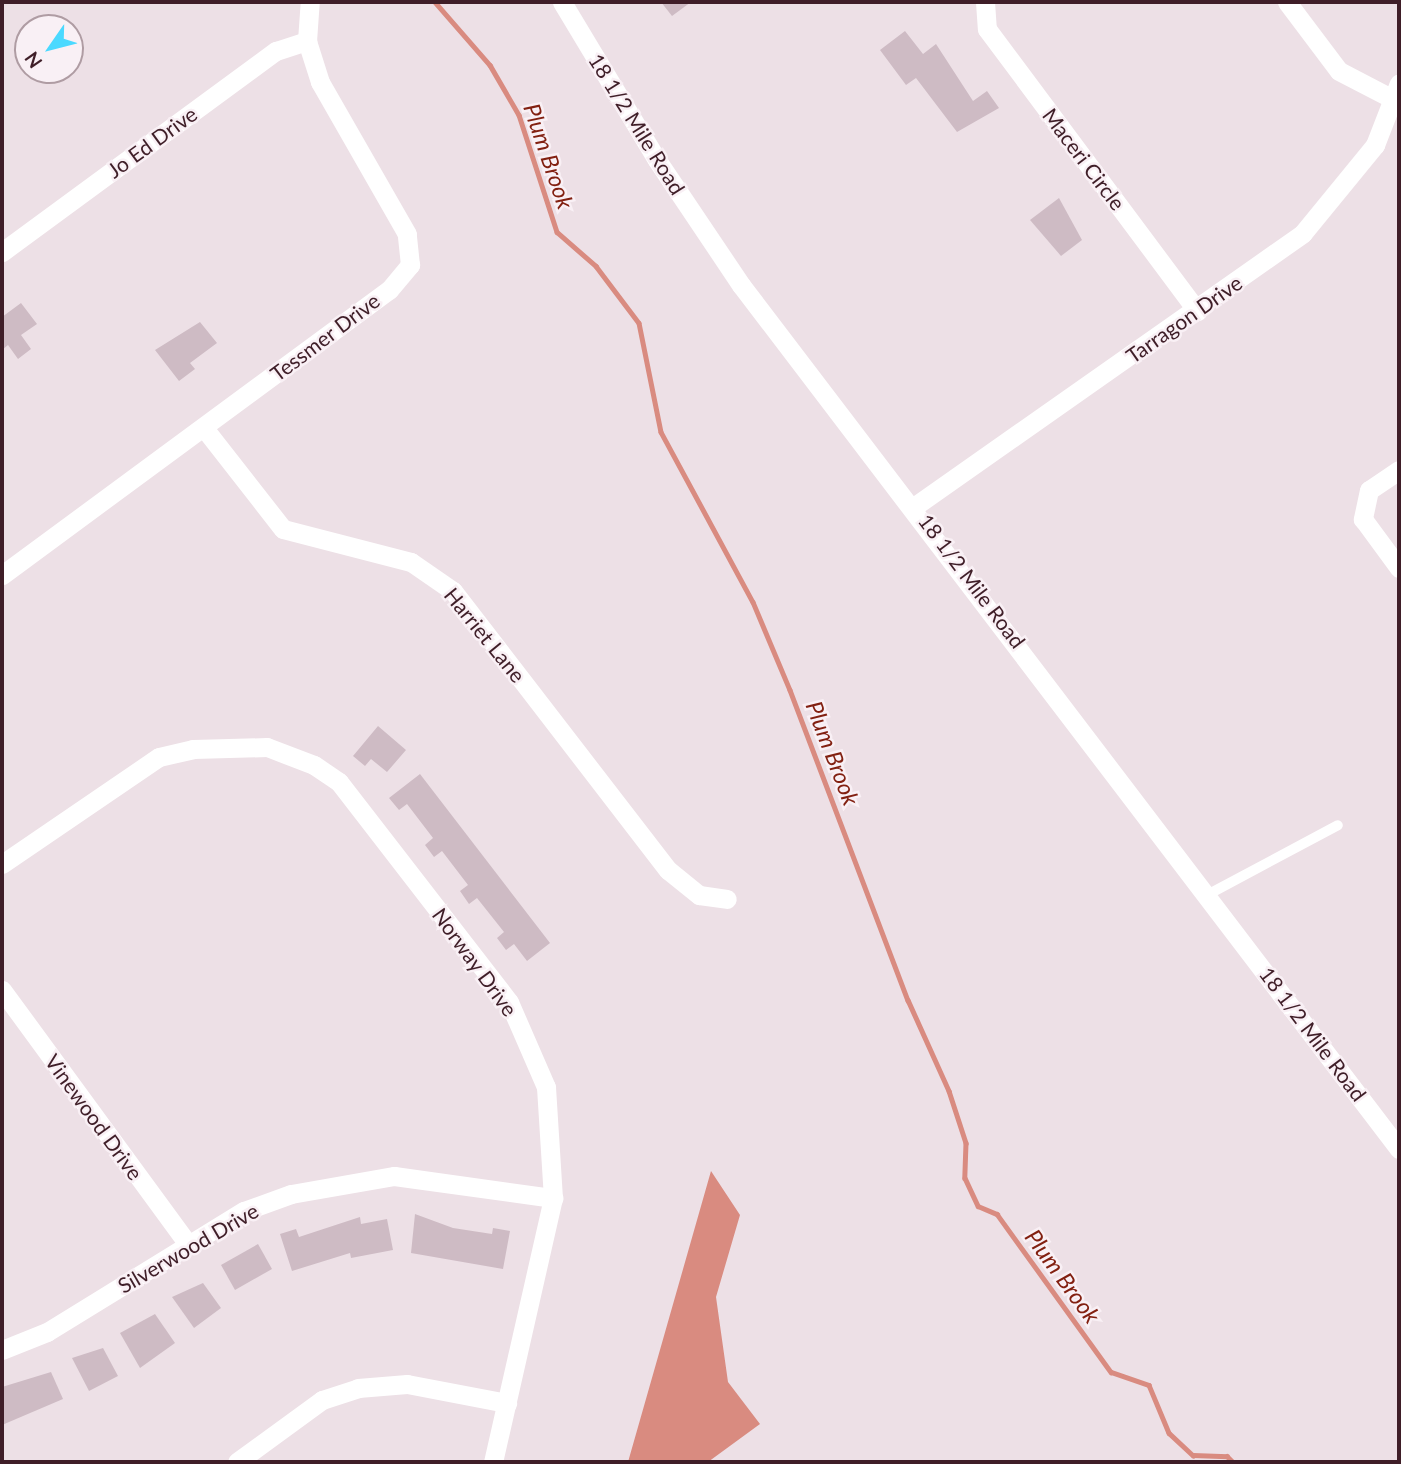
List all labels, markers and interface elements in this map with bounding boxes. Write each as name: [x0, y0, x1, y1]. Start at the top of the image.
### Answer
north arrow: [14, 14, 84, 84]
text: N: [19, 48, 47, 73]
street label: 18 1/2 Mile Road: [584, 49, 690, 199]
water label: Plum Brook: [518, 100, 580, 212]
street label: Jo Ed Drive: [102, 101, 202, 183]
street label: Maceri Circle: [1038, 103, 1130, 215]
street label: Tarragon Drive: [1121, 270, 1247, 368]
street label: Tessmer Drive: [265, 288, 385, 386]
street label: 18 1/2 Mile Road: [913, 509, 1031, 653]
street label: Harriet Lane: [439, 583, 531, 687]
water label: Plum Brook: [801, 697, 865, 809]
street label: Norway Drive: [427, 903, 523, 1021]
street label: 18 1/2 Mile Road: [1254, 962, 1372, 1106]
street label: Vinewood Drive: [40, 1049, 148, 1185]
street label: Silverwood Drive: [113, 1198, 263, 1298]
water label: Plum Brook: [1020, 1224, 1106, 1328]

